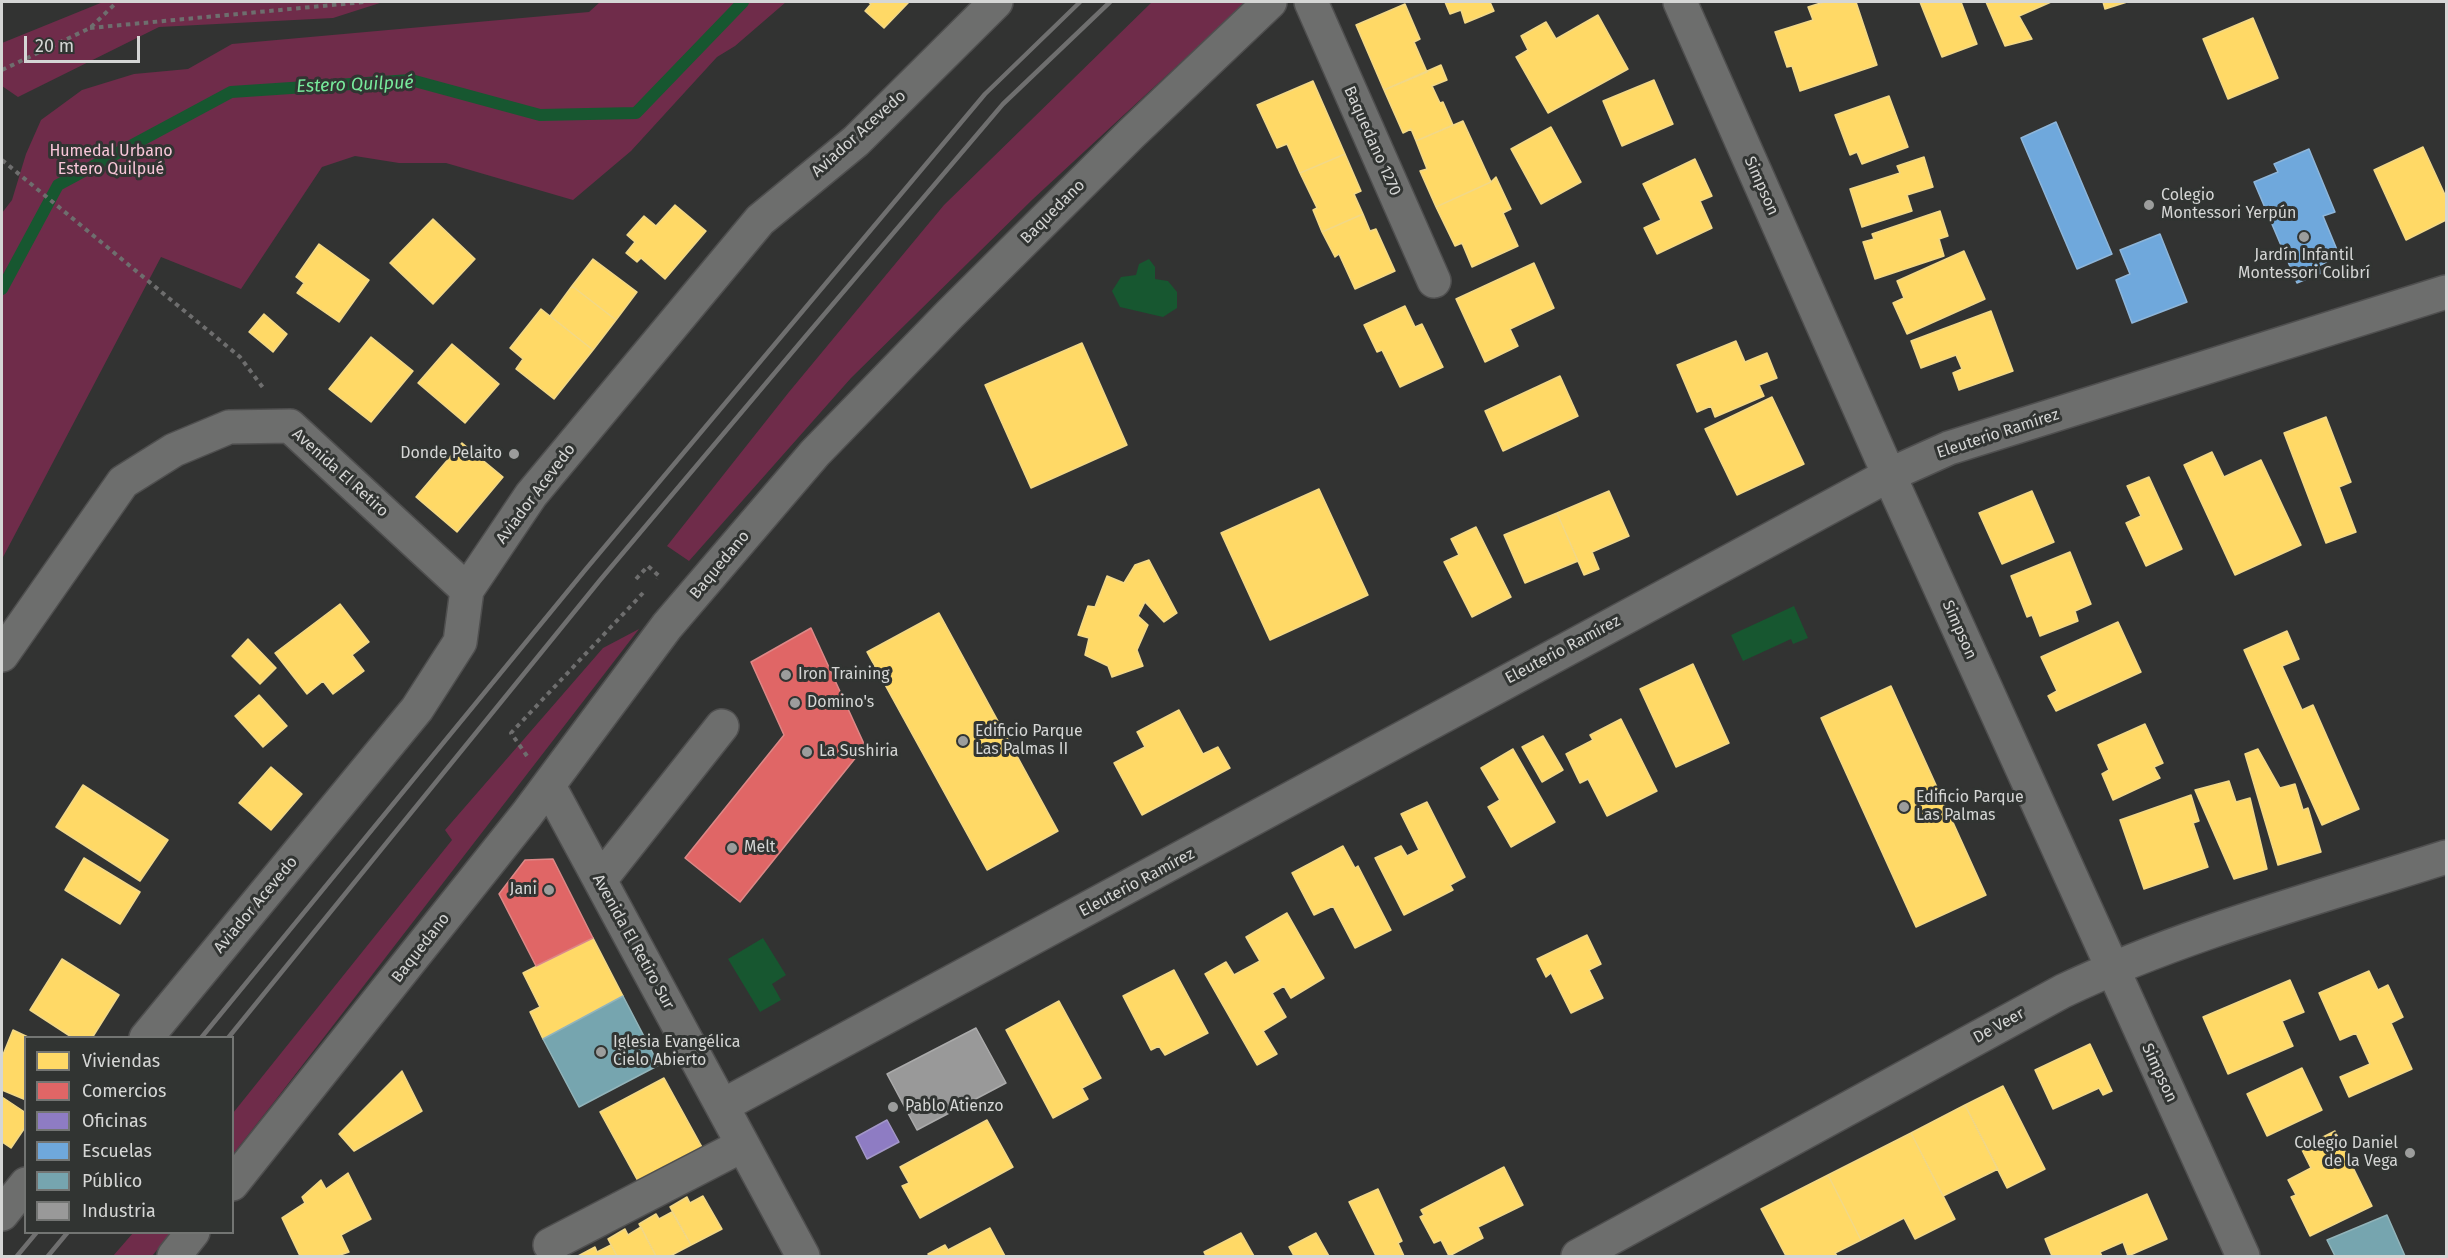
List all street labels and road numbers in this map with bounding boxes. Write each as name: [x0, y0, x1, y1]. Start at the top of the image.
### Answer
street label: Baquedano 1270: [1339, 83, 1405, 199]
street label: Aviador Acevedo: [808, 87, 910, 181]
street label: Simpson: [1739, 153, 1783, 219]
street label: Baquedano: [1017, 176, 1089, 248]
street label: Eleuterio Ramírez: [1934, 405, 2062, 463]
street label: Avenida El Retiro: [288, 425, 392, 521]
street label: Aviador Acevedo: [492, 440, 580, 548]
street label: Baquedano: [686, 527, 754, 603]
street label: Simpson: [1937, 597, 1981, 663]
street label: Eleuterio Ramírez: [1502, 612, 1624, 688]
street label: Eleuterio Ramírez: [1076, 845, 1198, 921]
street label: Aviador Acevedo: [210, 853, 302, 957]
street label: Avenida El Retiro Sur: [588, 871, 678, 1013]
street label: Baquedano: [388, 909, 454, 987]
street label: De Veer: [1970, 1004, 2028, 1048]
street label: Simpson: [2137, 1041, 2181, 1105]

